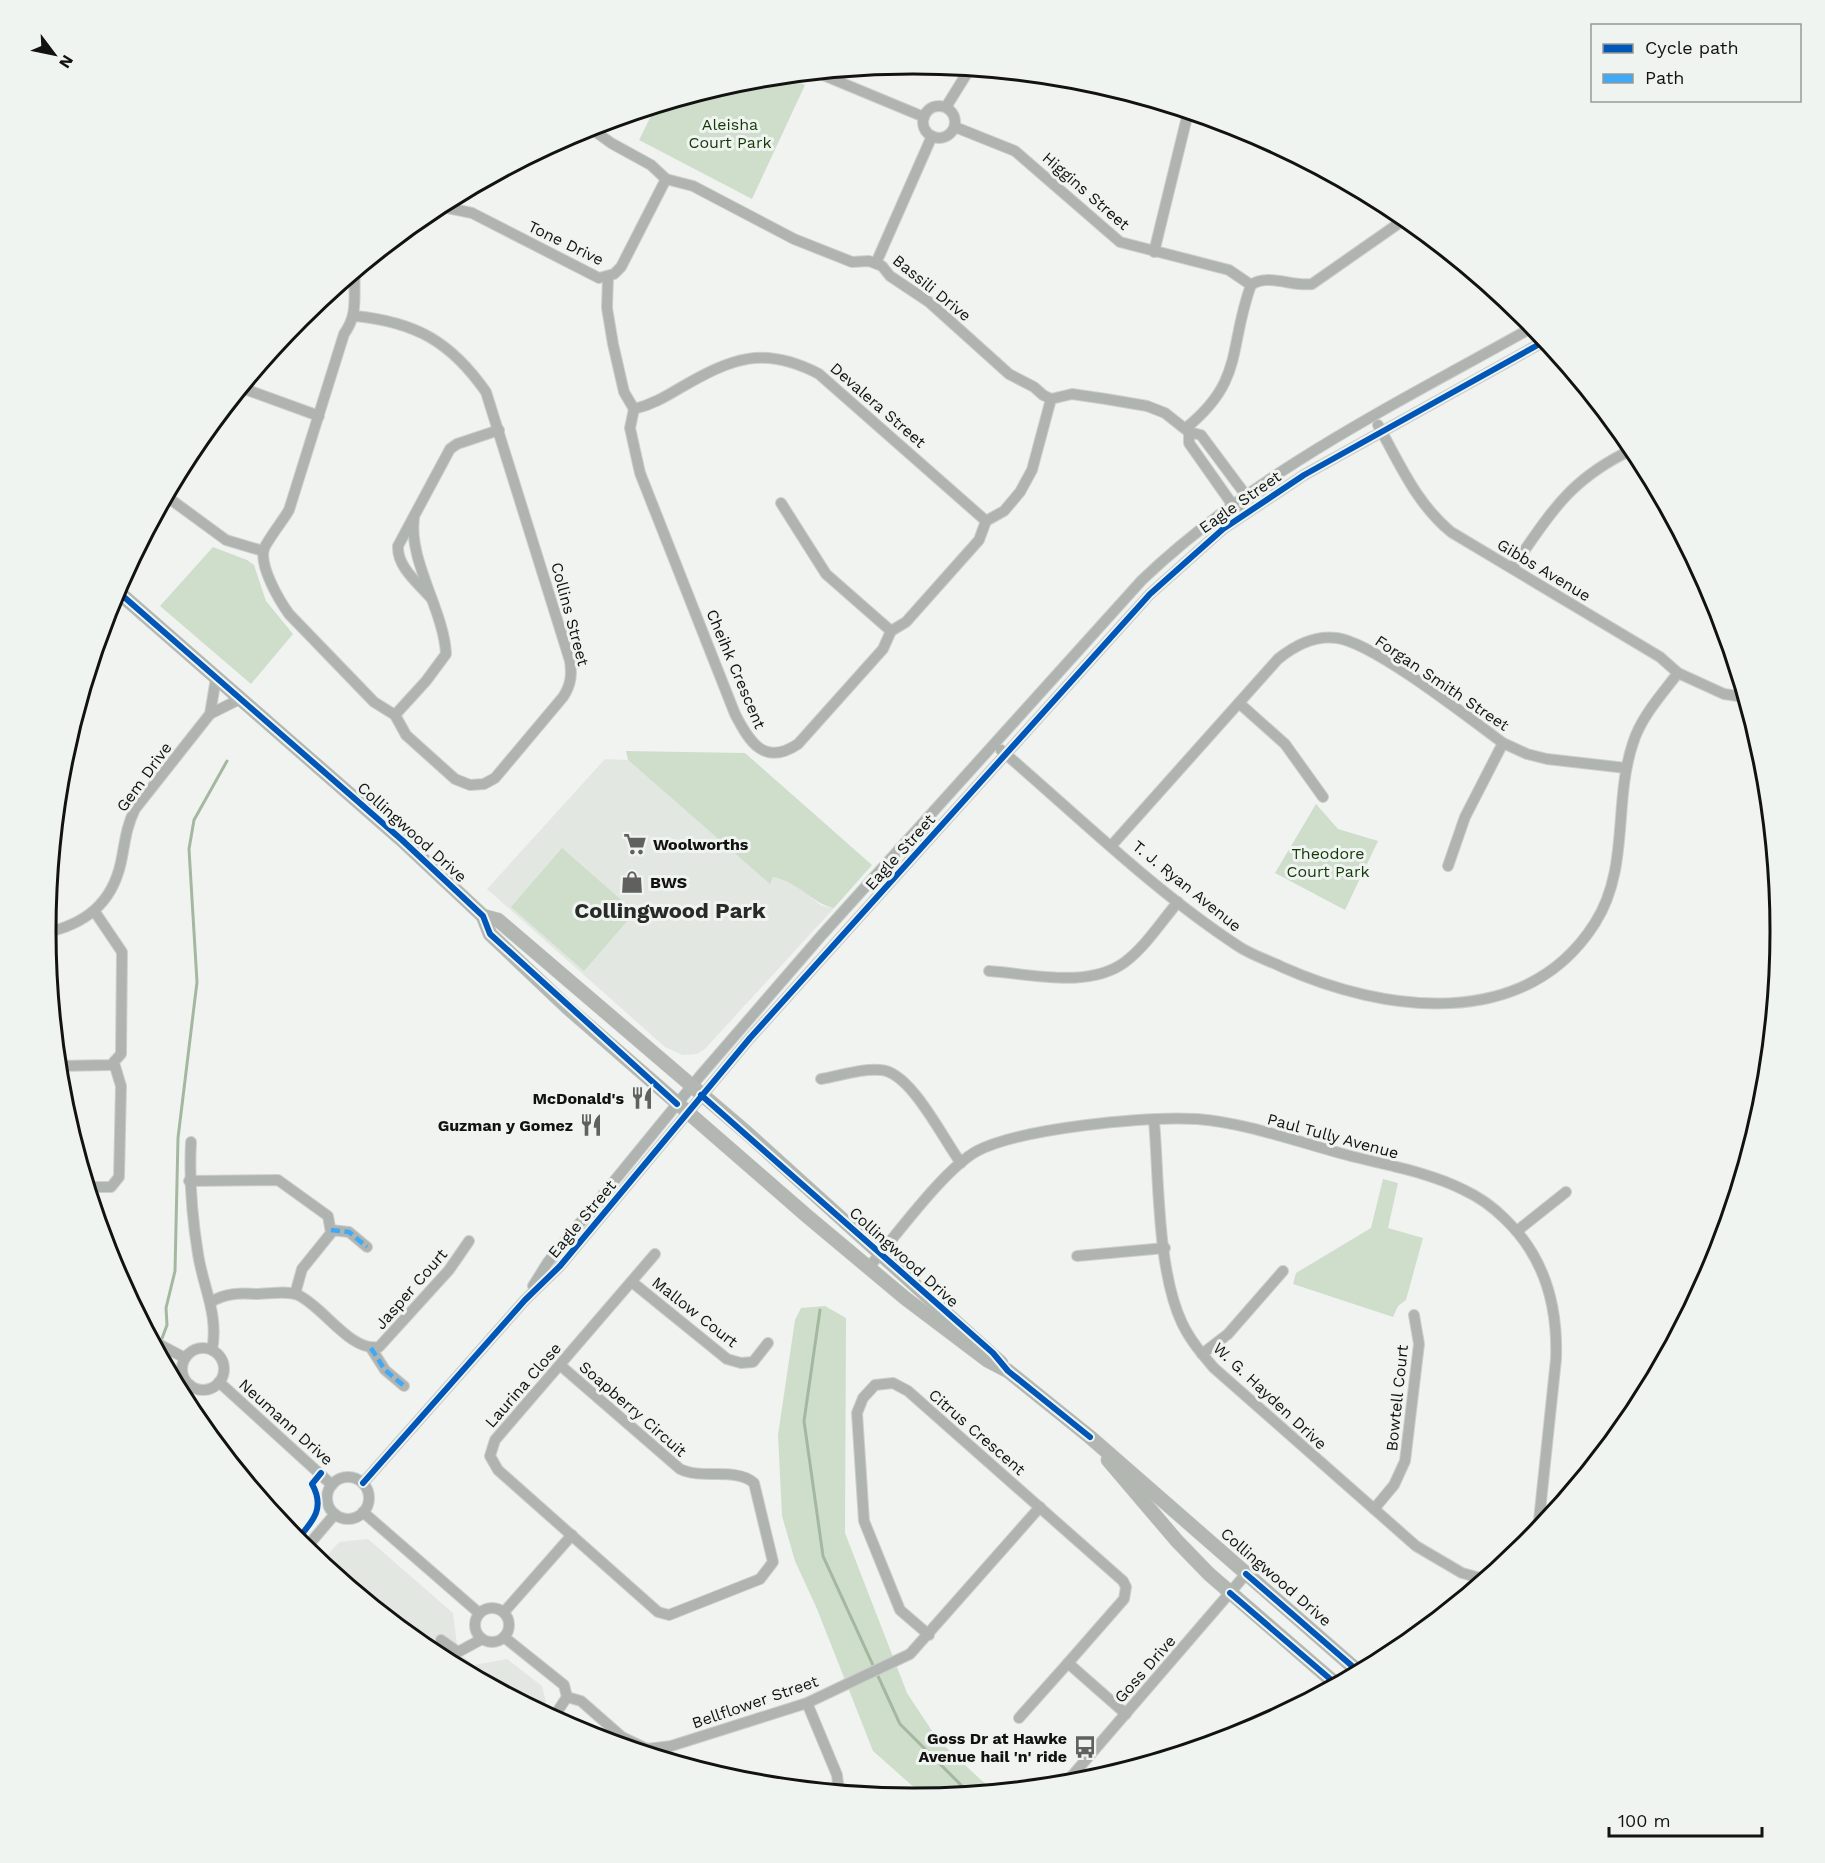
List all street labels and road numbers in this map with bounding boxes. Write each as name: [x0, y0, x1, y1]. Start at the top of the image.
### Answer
street label: Higgins Street: [1039, 148, 1134, 234]
street label: Tone Drive: [525, 217, 607, 269]
street label: Bassili Drive: [889, 251, 975, 325]
street label: Devalera Street: [826, 358, 930, 452]
street label: Eagle Street: [1195, 467, 1285, 537]
street label: Gibbs Avenue: [1494, 535, 1594, 605]
street label: Collins Street: [547, 560, 593, 668]
street label: Cheihk Crescent: [702, 606, 770, 732]
street label: Forgan Smith Street: [1371, 631, 1513, 735]
street label: Gem Drive: [112, 739, 176, 815]
street label: Collingwood Drive: [353, 778, 471, 886]
street label: Eagle Street: [861, 810, 939, 894]
street label: T. J. Ryan Avenue: [1129, 836, 1245, 936]
street label: Paul Tully Avenue: [1265, 1109, 1401, 1163]
street label: Eagle Street: [544, 1176, 620, 1262]
street label: Collingwood Drive: [845, 1203, 963, 1311]
street label: Jasper Court: [371, 1245, 451, 1333]
street label: Mallow Court: [648, 1273, 742, 1352]
street label: Laurina Close: [481, 1339, 565, 1431]
street label: W. G. Hayden Drive: [1209, 1339, 1331, 1453]
street label: Bowtell Court: [1382, 1344, 1412, 1452]
street label: Soapberry Circuit: [575, 1357, 691, 1461]
street label: Neumann Drive: [235, 1375, 337, 1469]
street label: Citrus Crescent: [925, 1385, 1029, 1479]
street label: Collingwood Drive: [1217, 1524, 1335, 1630]
street label: Goss Drive: [1111, 1631, 1179, 1707]
street label: Bellflower Street: [689, 1671, 821, 1732]

